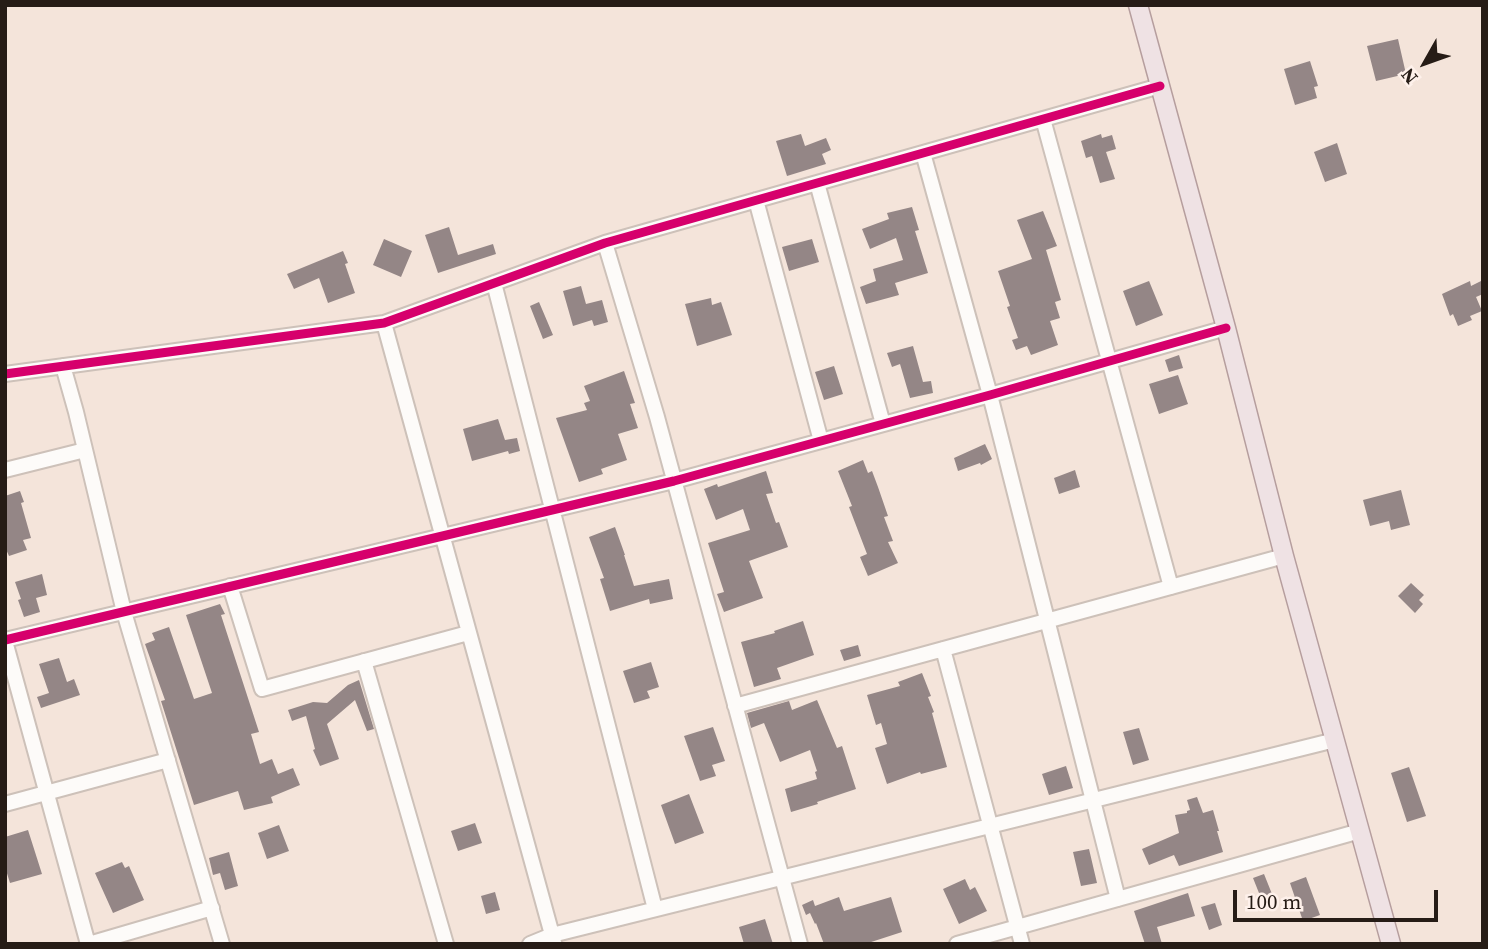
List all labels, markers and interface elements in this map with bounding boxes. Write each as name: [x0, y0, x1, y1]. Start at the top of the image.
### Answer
north arrow: [1390, 28, 1460, 98]
text: N: [1395, 63, 1423, 90]
scale bar: [1236, 876, 1441, 920]
text: 100 m: [1246, 887, 1301, 916]

